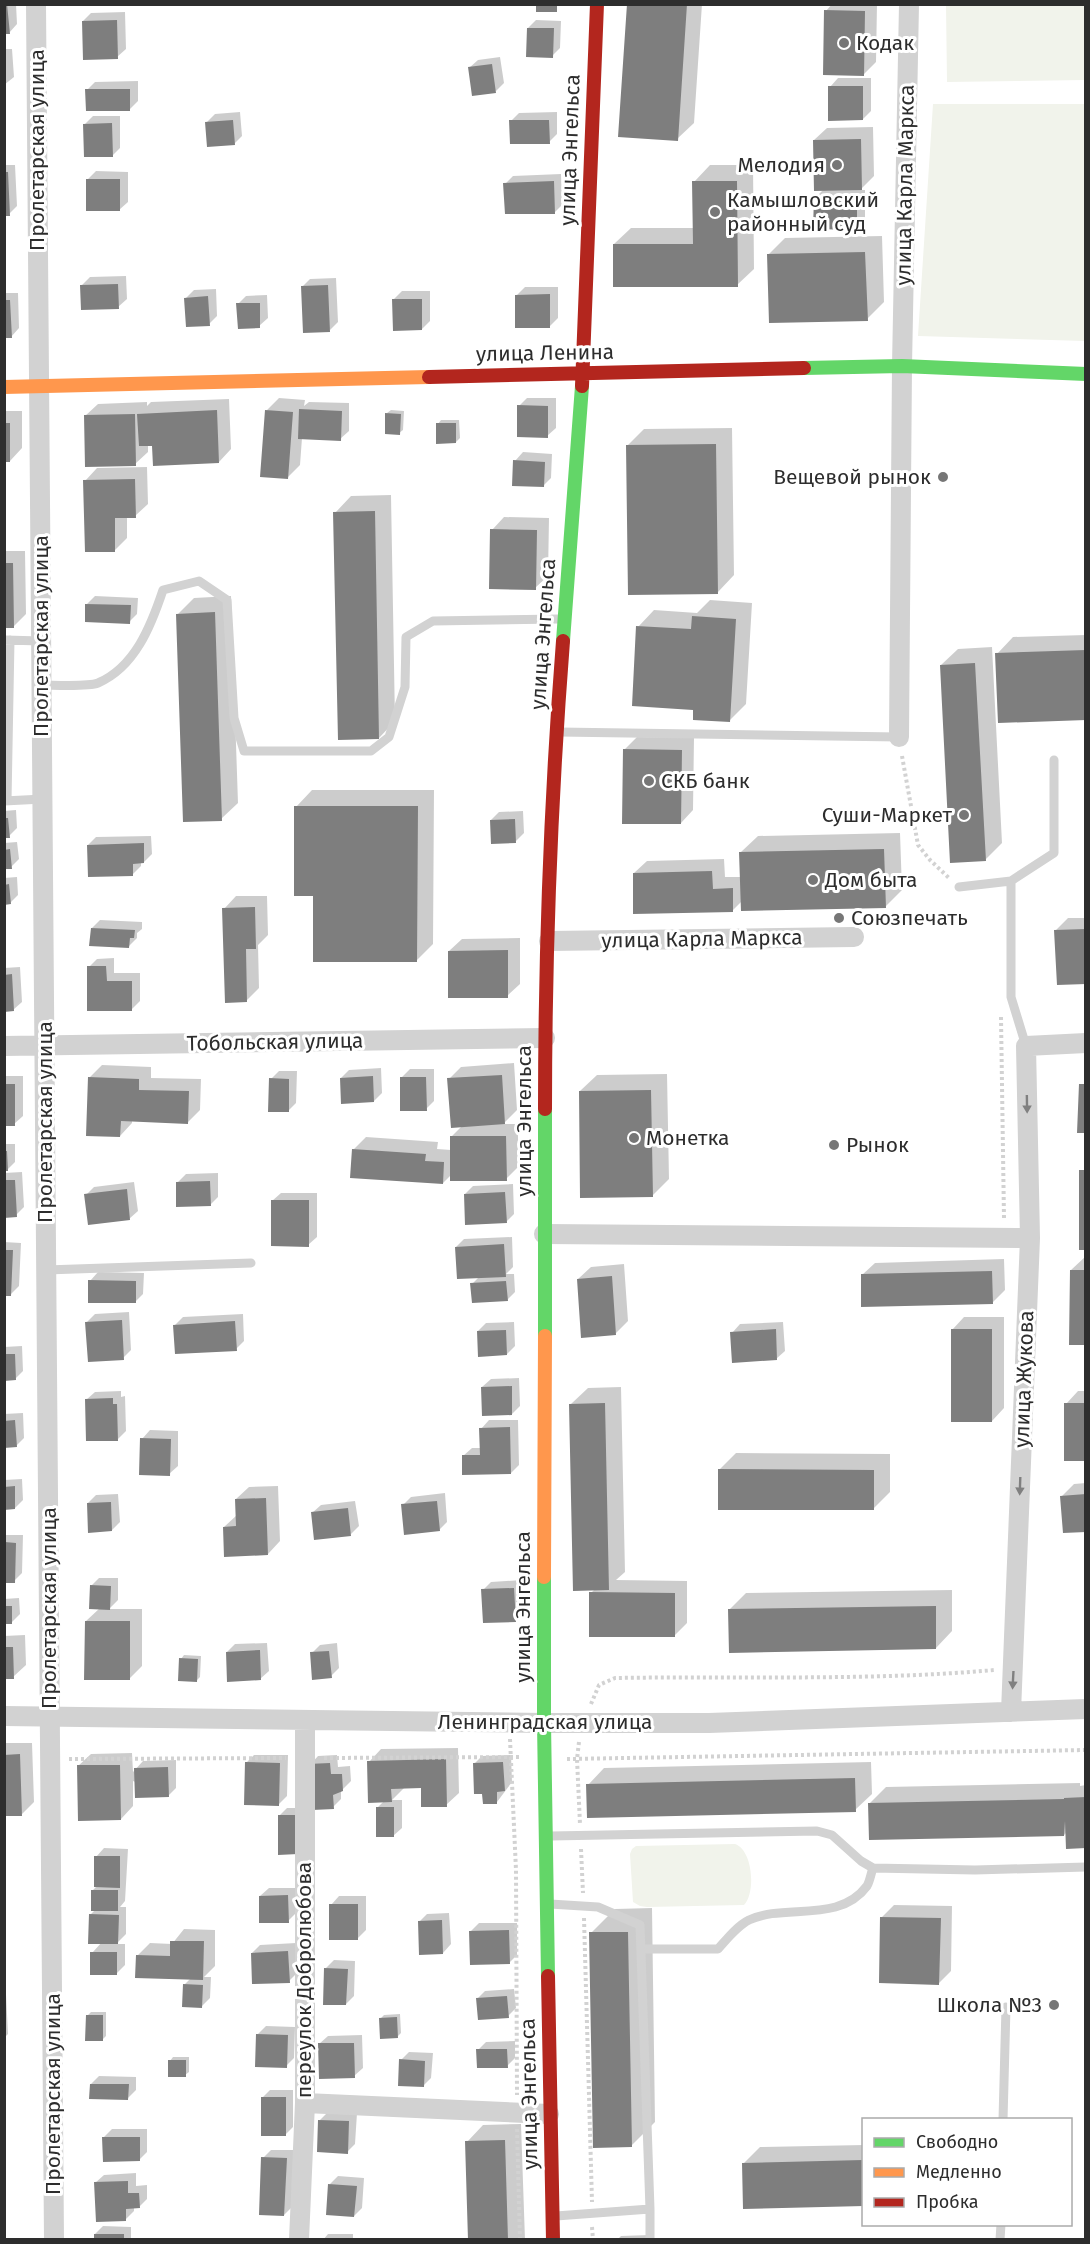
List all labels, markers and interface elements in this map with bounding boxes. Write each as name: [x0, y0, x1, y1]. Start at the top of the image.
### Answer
place label: Кодак: [856, 30, 914, 56]
marker: Кодак: [837, 36, 851, 50]
street label: Пролетарская улица: [24, 49, 50, 251]
street label: улица Энгельса: [554, 74, 586, 226]
street label: улица Карла Маркса: [890, 84, 920, 286]
place label: Мелодия: [737, 152, 825, 178]
marker: Мелодия: [830, 158, 844, 172]
place label: Камышловский районный суд: [727, 187, 879, 237]
marker: Камышловский районный суд: [708, 205, 722, 219]
street label: улица Ленина: [476, 339, 614, 367]
place label: Вещевой рынок: [773, 464, 931, 490]
marker: Вещевой рынок: [936, 470, 950, 484]
street label: Пролетарская улица: [28, 535, 54, 737]
street label: улица Энгельса: [525, 557, 561, 711]
place label: СКБ банк: [661, 768, 750, 794]
marker: СКБ банк: [642, 774, 656, 788]
place label: Суши-Маркет: [822, 802, 953, 828]
marker: Суши-Маркет: [957, 808, 971, 822]
place label: Дом быта: [824, 867, 917, 893]
marker: Дом быта: [806, 873, 820, 887]
place label: Союзпечать: [851, 905, 968, 931]
marker: Союзпечать: [832, 911, 846, 925]
street label: улица Карла Маркса: [601, 924, 803, 954]
street label: Пролетарская улица: [32, 1021, 58, 1223]
street label: Тобольская улица: [186, 1027, 364, 1057]
street label: улица Энгельса: [511, 1045, 537, 1197]
one-way arrow: [1022, 1095, 1032, 1114]
place label: Монетка: [646, 1125, 729, 1151]
marker: Монетка: [627, 1131, 641, 1145]
place label: Рынок: [846, 1132, 909, 1158]
marker: Рынок: [827, 1138, 841, 1152]
street label: улица Жукова: [1009, 1310, 1039, 1448]
one-way arrow: [1016, 1476, 1025, 1495]
street label: Пролетарская улица: [36, 1507, 62, 1709]
street label: улица Энгельса: [510, 1531, 536, 1683]
one-way arrow: [1008, 1671, 1017, 1690]
street label: Ленинградская улица: [438, 1709, 652, 1735]
street label: переулок Добролюбова: [291, 1862, 317, 2098]
place label: Школа №3: [937, 1992, 1042, 2018]
street label: Пролетарская улица: [40, 1993, 66, 2195]
marker: Школа №3: [1047, 1998, 1061, 2012]
street label: улица Энгельса: [515, 2018, 543, 2170]
legend: [862, 2118, 1072, 2226]
text: Свободно: [916, 2131, 998, 2153]
text: Медленно: [916, 2161, 1002, 2183]
text: Пробка: [916, 2191, 979, 2213]

